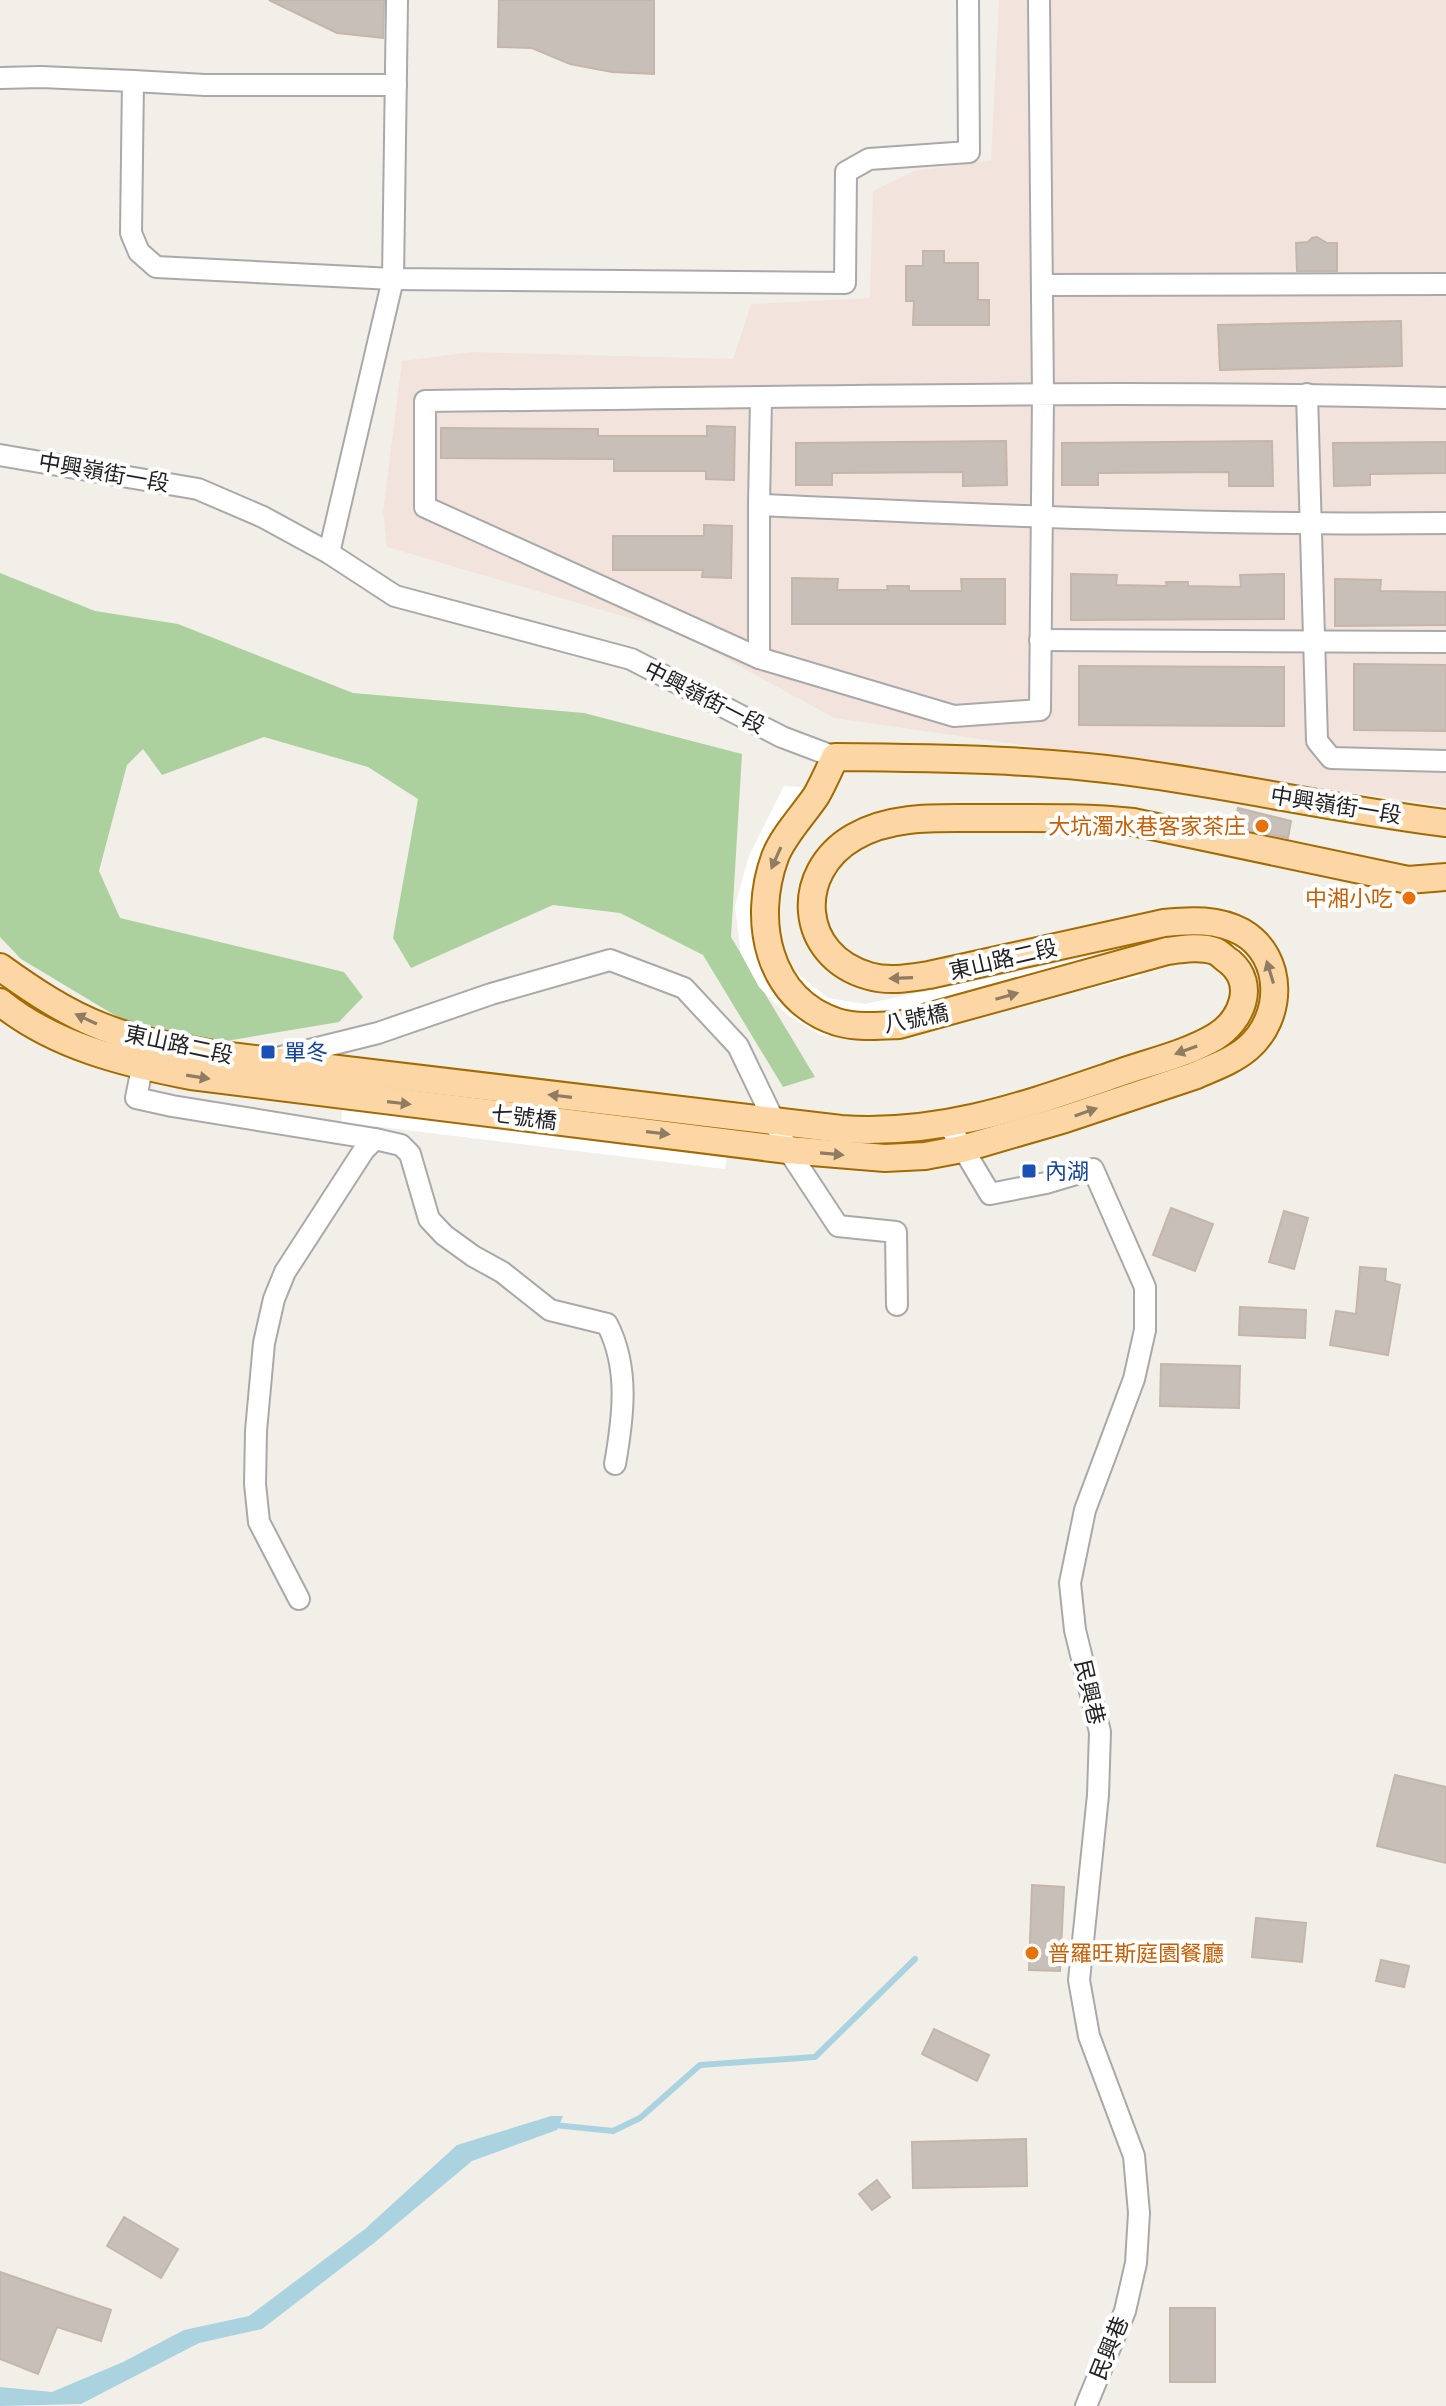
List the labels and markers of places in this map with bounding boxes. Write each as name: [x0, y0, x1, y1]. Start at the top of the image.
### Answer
place label: 大坑濁水巷客家茶庄: [1048, 812, 1246, 840]
marker: 大坑濁水巷客家茶庄: [1253, 817, 1271, 835]
place label: 中湘小吃: [1305, 884, 1393, 912]
marker: 中湘小吃: [1400, 889, 1418, 907]
place label: 單冬: [284, 1038, 328, 1066]
marker: 單冬: [259, 1043, 277, 1061]
place label: 內湖: [1045, 1157, 1089, 1185]
marker: 內湖: [1020, 1162, 1038, 1180]
place label: 普羅旺斯庭園餐廳: [1048, 1939, 1224, 1967]
marker: 普羅旺斯庭園餐廳: [1023, 1944, 1041, 1962]

